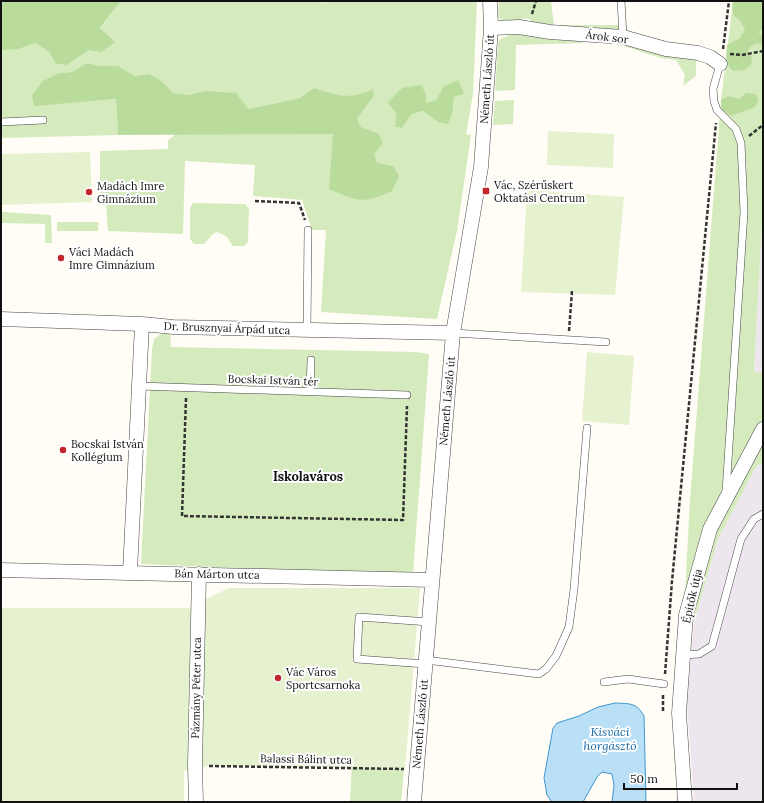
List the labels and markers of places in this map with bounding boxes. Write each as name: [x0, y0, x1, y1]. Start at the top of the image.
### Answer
place label: Vác, Szérűskert Oktatási Centrum: [493, 178, 585, 205]
place label: Madách Imre Gimnázium: [97, 179, 164, 206]
marker: Vác, Szérűskert Oktatási Centrum: [481, 186, 491, 196]
marker: Madách Imre Gimnázium: [84, 187, 94, 197]
place label: Váci Madách Imre Gimnázium: [68, 245, 155, 272]
marker: Váci Madách Imre Gimnázium: [56, 253, 66, 263]
place label: Bocskai István Kollégium: [71, 437, 144, 464]
marker: Bocskai István Kollégium: [58, 445, 68, 455]
place label: Vác Város Sportcsarnoka: [285, 665, 361, 692]
marker: Vác Város Sportcsarnoka: [273, 673, 283, 683]

